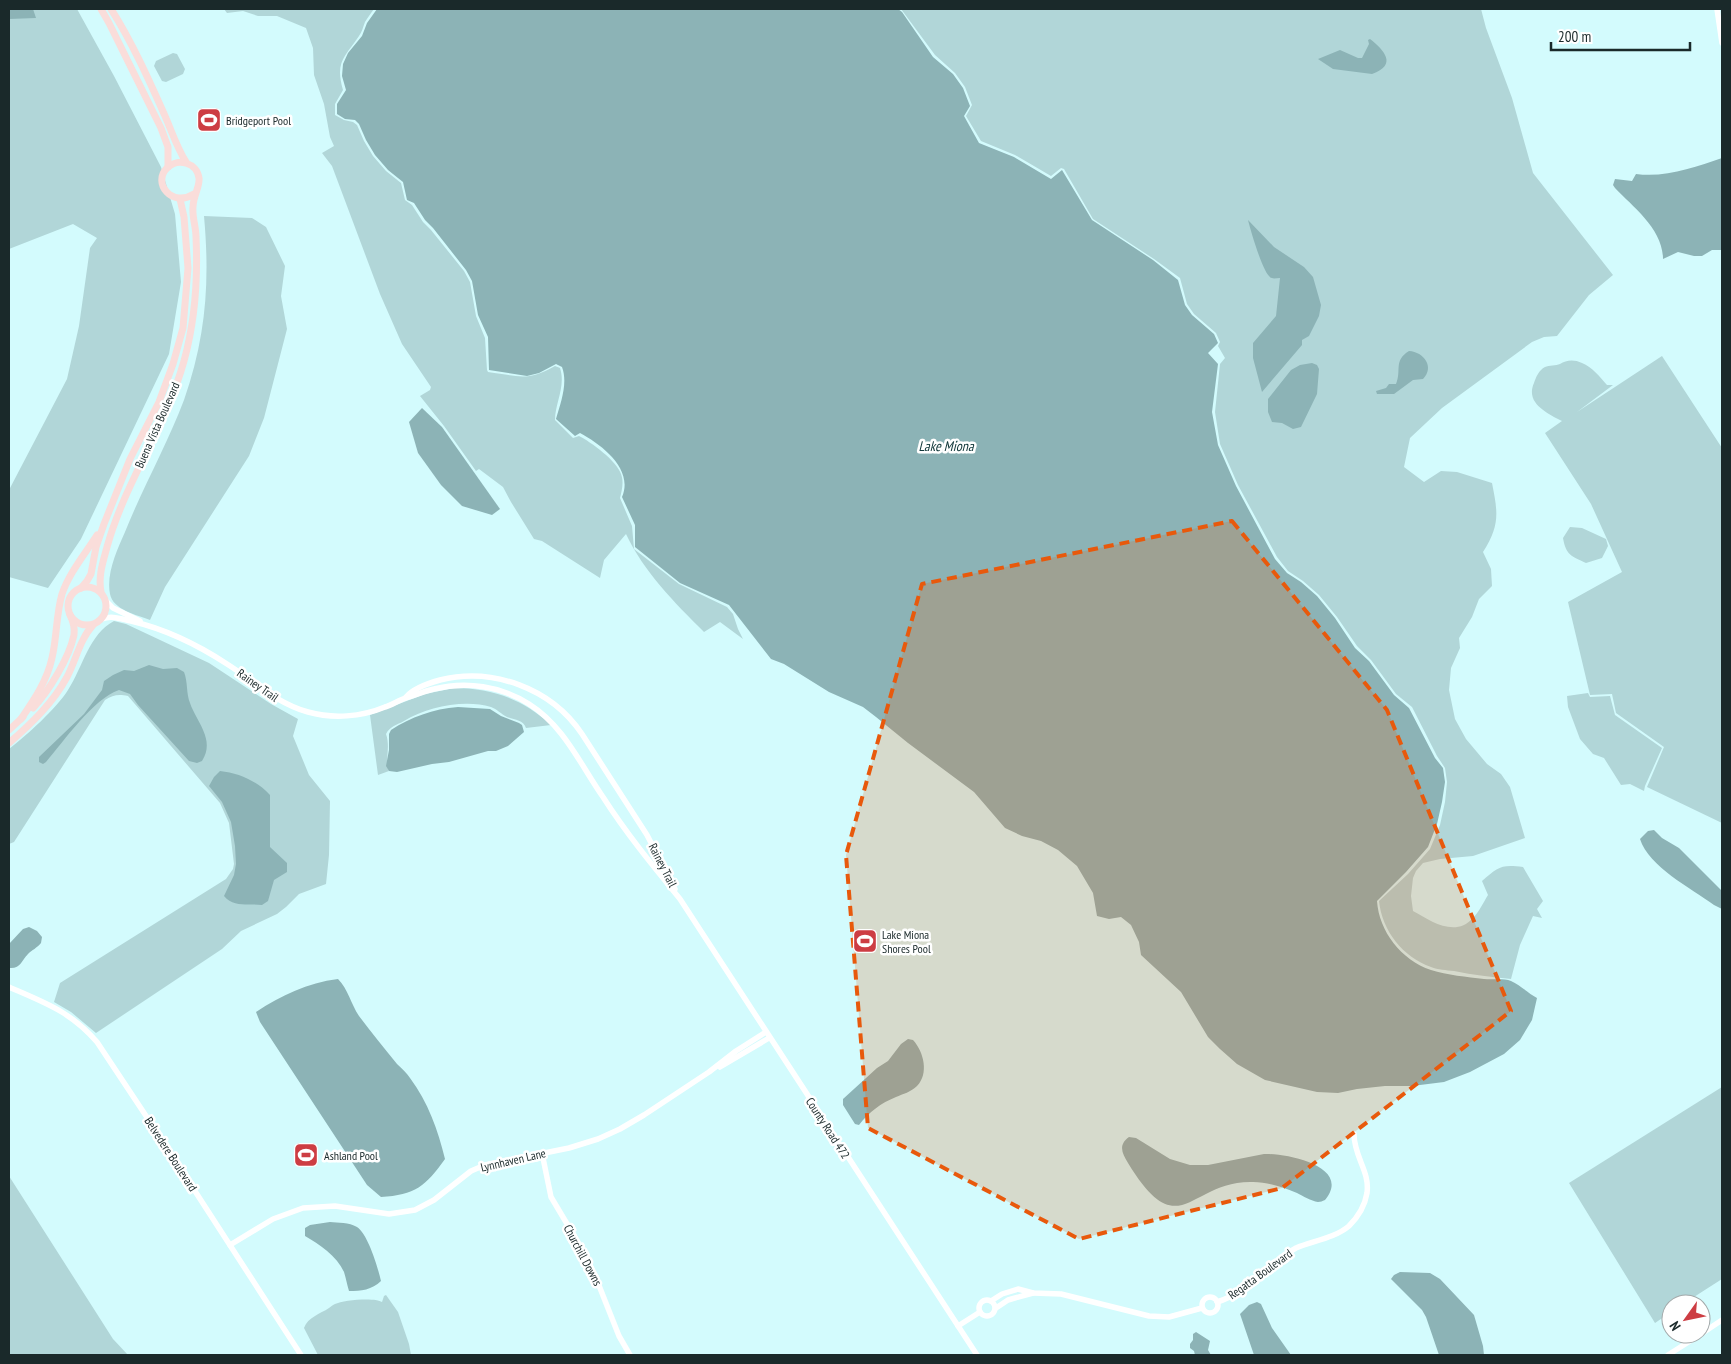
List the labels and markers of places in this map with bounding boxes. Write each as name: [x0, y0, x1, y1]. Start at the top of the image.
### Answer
sports icon: Bridgeport Pool: [196, 107, 222, 133]
place label: Bridgeport Pool: [226, 113, 291, 128]
place label: Lake Miona Shores Pool: [882, 927, 931, 956]
sports icon: Lake Miona Shores Pool: [852, 928, 878, 954]
sports icon: Ashland Pool: [293, 1142, 319, 1168]
place label: Ashland Pool: [324, 1148, 378, 1163]

